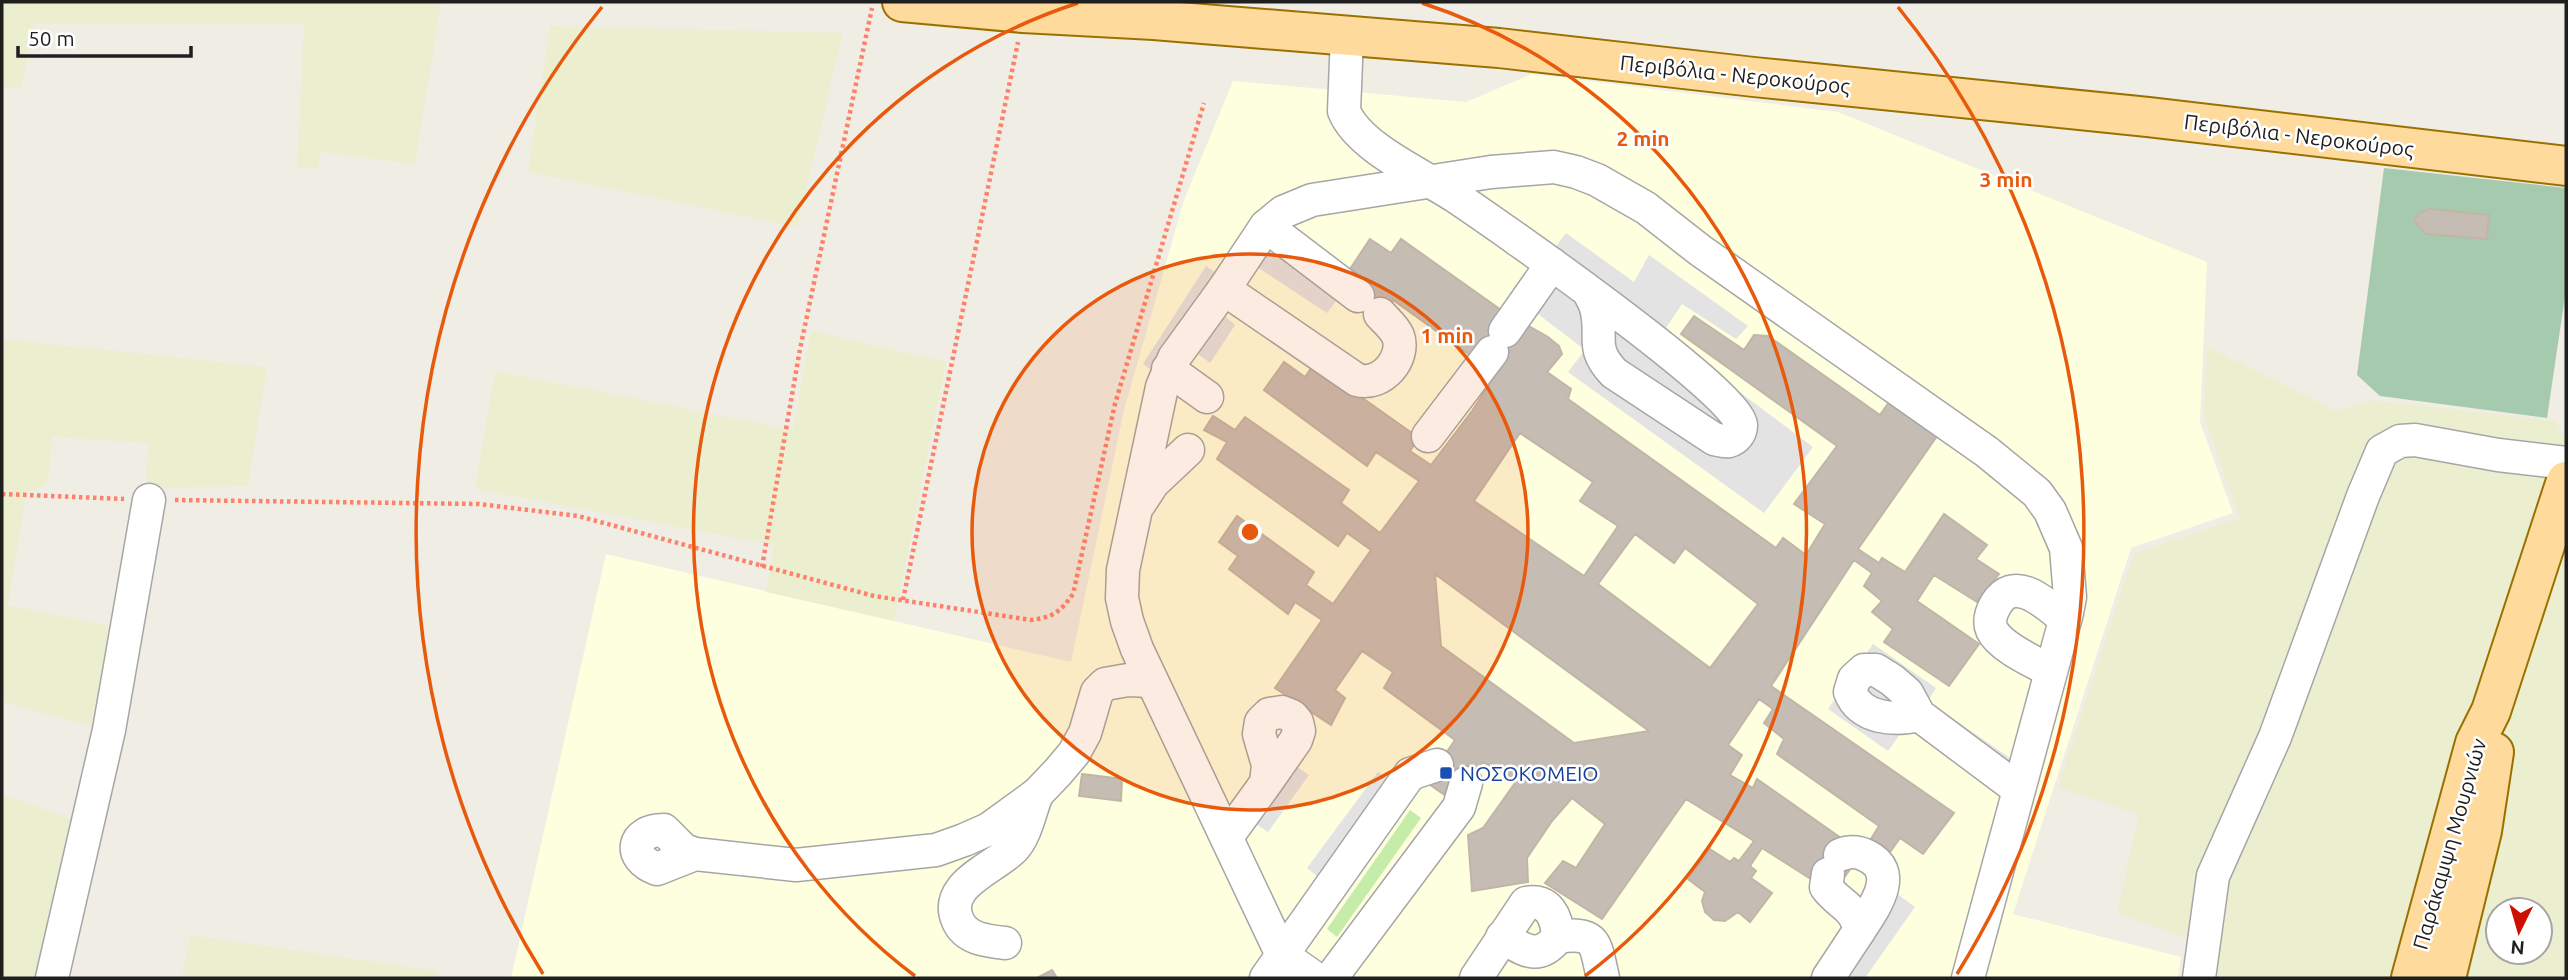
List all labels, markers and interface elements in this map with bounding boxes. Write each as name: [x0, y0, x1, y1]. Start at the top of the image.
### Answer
scale bar: [18, 14, 191, 58]
text: 50 m: [28, 26, 75, 50]
street label: Περιβόλια - Νεροκούρος: [1619, 50, 1852, 98]
street label: Περιβόλια - Νεροκούρος: [2183, 109, 2416, 161]
text: 2 min: [1616, 126, 1670, 150]
text: 3 min: [1979, 167, 2033, 191]
text: 1 min: [1420, 323, 1474, 347]
centre of rings: [1238, 520, 1262, 544]
street label: Παράκαμψη Μουρνιών: [2407, 736, 2491, 952]
place label: ΝΟΣΟΚΟΜΕΙΟ: [1460, 761, 1599, 785]
marker: ΝΟΣΟΚΟΜΕΙΟ: [1438, 765, 1454, 781]
north arrow: [2484, 896, 2554, 966]
text: N: [2509, 936, 2526, 960]

